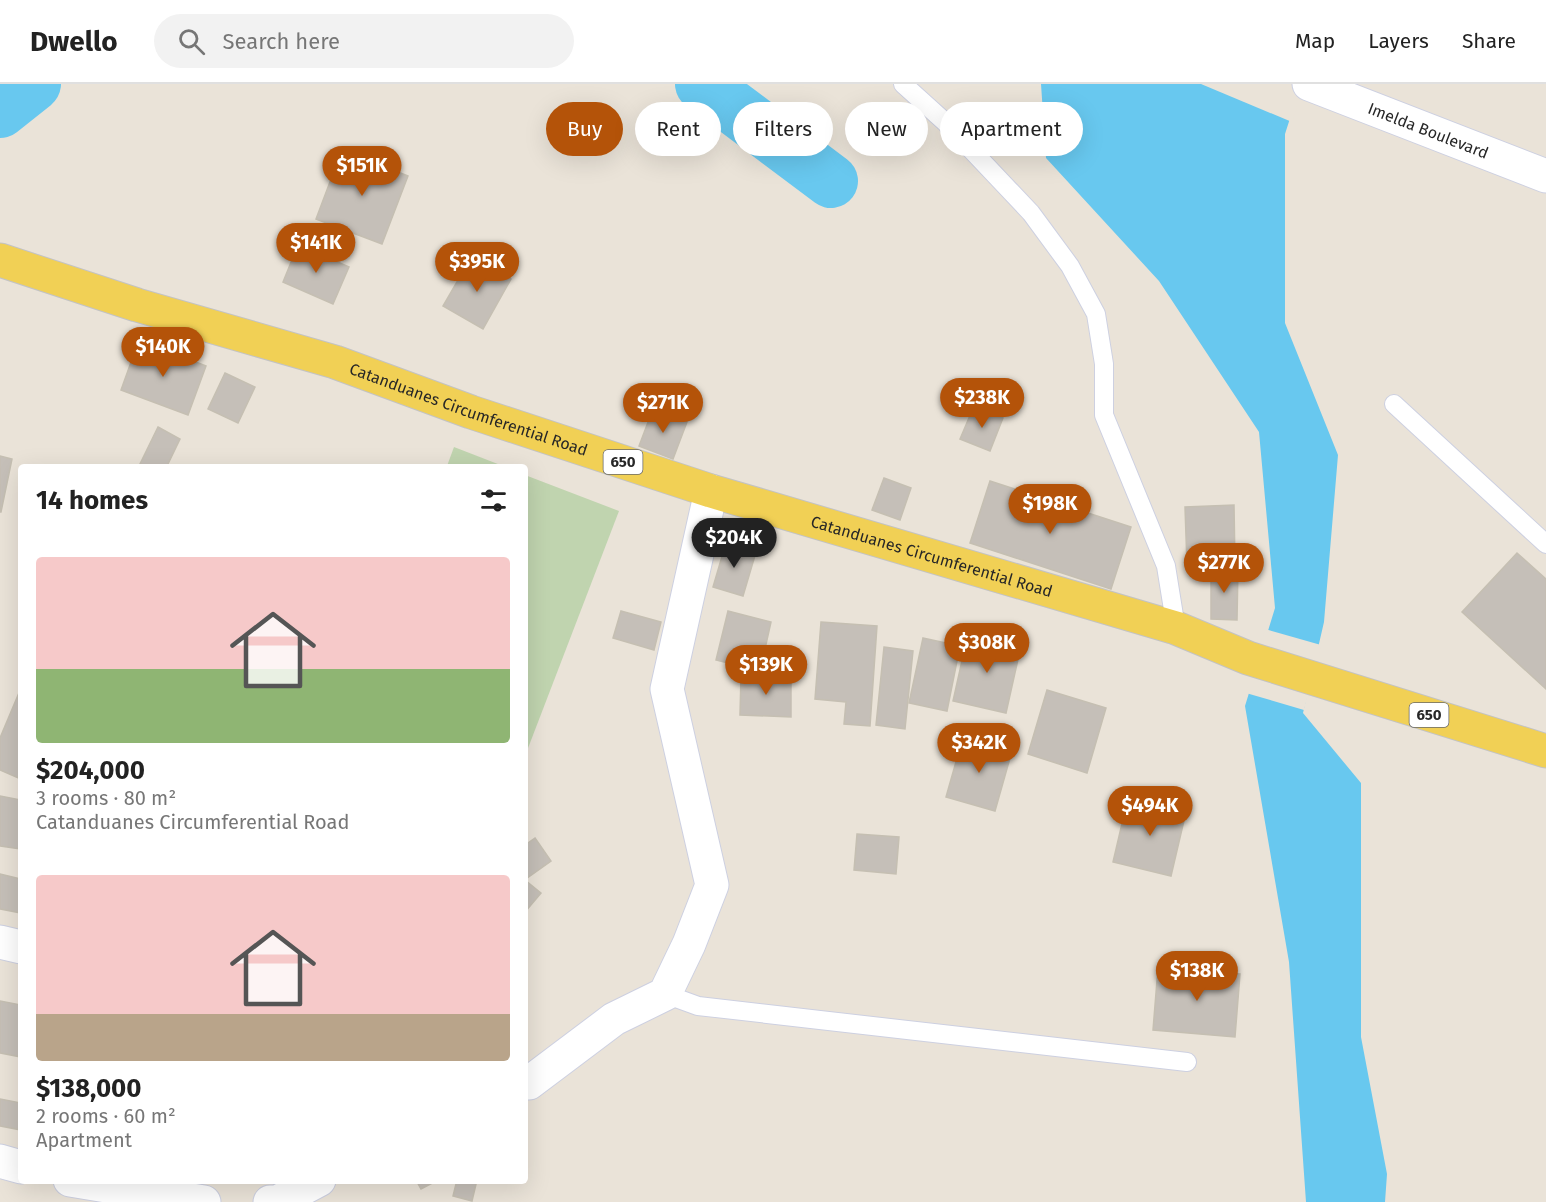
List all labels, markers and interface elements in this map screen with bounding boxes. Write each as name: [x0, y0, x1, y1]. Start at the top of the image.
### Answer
search box: [154, 14, 574, 68]
text: Dwello: [30, 25, 118, 58]
icon: search: [175, 25, 208, 58]
text: Search here: [223, 28, 340, 55]
text: Map: [1295, 28, 1335, 54]
text: Layers: [1368, 28, 1429, 54]
text: Share: [1462, 28, 1516, 54]
street label: Imelda Boulevard: [1365, 98, 1491, 162]
chip: Buy: [546, 102, 623, 156]
chip: Rent: [635, 102, 721, 156]
chip: Filters: [733, 102, 833, 156]
chip: New: [845, 102, 928, 156]
chip: Apartment: [940, 102, 1083, 156]
pin: $151K: [320, 146, 404, 197]
text: $151K: [336, 153, 388, 177]
pin: $141K: [274, 223, 358, 274]
text: $141K: [290, 230, 342, 254]
pin: $395K: [435, 242, 519, 293]
text: $395K: [449, 249, 505, 273]
pin: $140K: [121, 327, 205, 378]
text: $140K: [135, 334, 191, 358]
street label: Catanduanes Circumferential Road: [347, 359, 590, 459]
pin: $238K: [940, 378, 1024, 429]
pin: $271K: [621, 383, 705, 434]
text: $238K: [954, 385, 1010, 409]
text: $271K: [637, 390, 689, 414]
road number: 650: [604, 450, 642, 474]
icon: filters: [477, 484, 510, 517]
pin: $198K: [1008, 484, 1092, 535]
text: 14 homes: [36, 485, 148, 516]
text: $198K: [1022, 491, 1078, 515]
street label: Catanduanes Circumferential Road: [809, 511, 1055, 601]
pin: $204K: [692, 518, 776, 569]
text: $204K: [706, 525, 762, 549]
pin: $277K: [1182, 543, 1266, 594]
text: $277K: [1198, 550, 1250, 574]
icon: home: [219, 596, 327, 704]
pin: $308K: [945, 623, 1029, 674]
text: $308K: [958, 630, 1016, 654]
pin: $139K: [724, 645, 808, 696]
text: $139K: [739, 652, 793, 676]
road number: 650: [1410, 703, 1448, 727]
pin: $342K: [937, 723, 1021, 774]
text: $342K: [951, 730, 1007, 754]
text: $204,000: [36, 755, 145, 786]
text: 3 rooms · 80 m²: [36, 786, 176, 810]
pin: $494K: [1108, 786, 1192, 837]
text: $494K: [1122, 793, 1178, 817]
text: Catanduanes Circumferential Road: [36, 810, 349, 834]
icon: home: [219, 914, 327, 1022]
pin: $138K: [1155, 951, 1239, 1002]
text: $138K: [1170, 958, 1224, 982]
text: $138,000: [36, 1073, 142, 1104]
text: 2 rooms · 60 m²: [36, 1104, 176, 1128]
text: Apartment: [36, 1128, 132, 1152]

